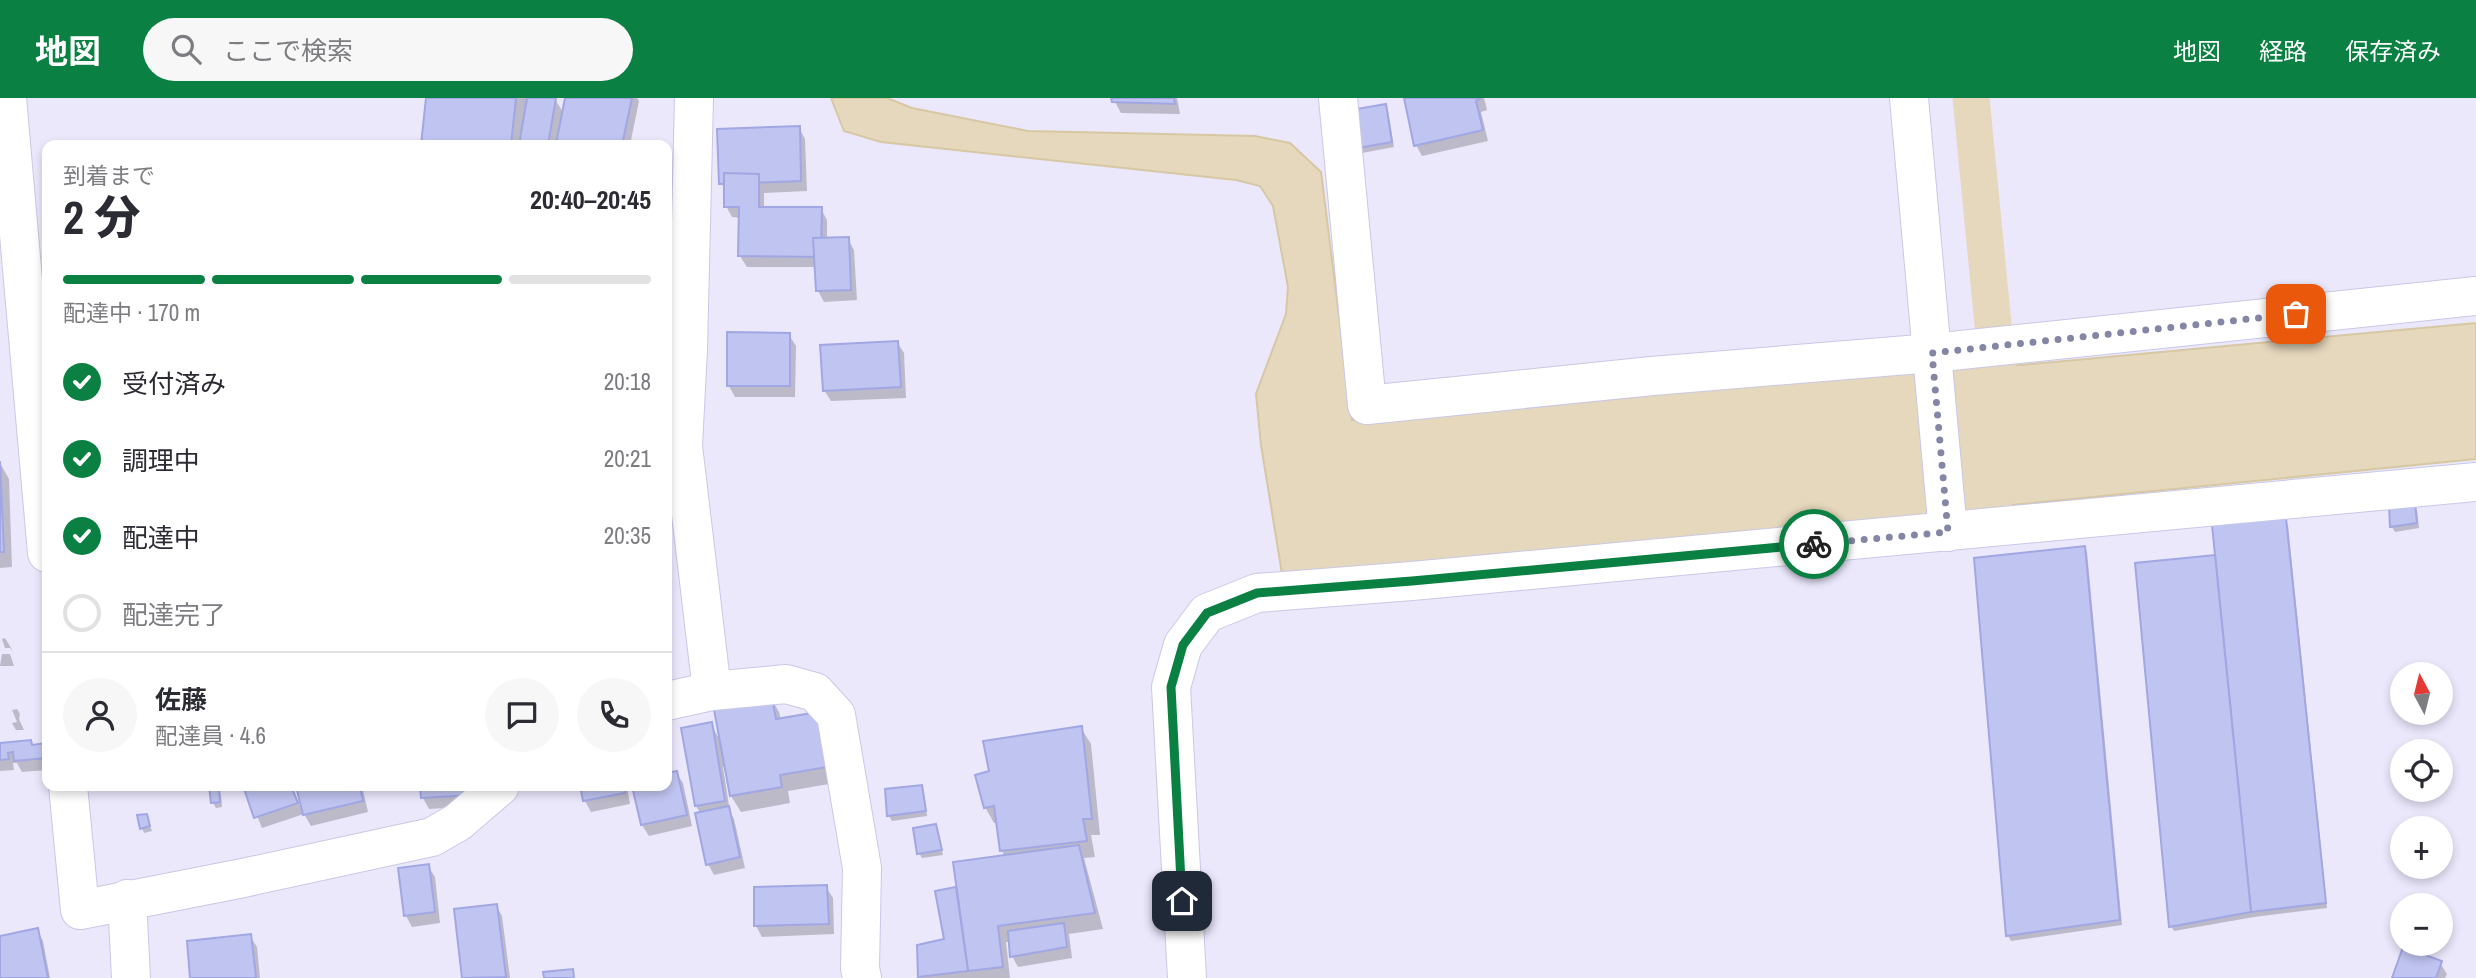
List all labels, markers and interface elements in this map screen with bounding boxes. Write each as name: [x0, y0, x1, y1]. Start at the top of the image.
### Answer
search box: [143, 18, 633, 81]
text: 地図: [35, 29, 101, 73]
icon: search: [167, 30, 205, 68]
text: ここで検索: [223, 33, 353, 68]
text: 地図: [2173, 35, 2221, 67]
text: 経路: [2259, 35, 2307, 67]
text: 保存済み: [2345, 35, 2441, 67]
text: 到着まで: [63, 160, 155, 191]
text: 20:40–20:45: [530, 182, 651, 217]
text: 2 分: [63, 186, 140, 248]
pin: [2266, 284, 2326, 344]
icon: bag: [2277, 295, 2315, 333]
text: 配達中 · 170 m: [63, 297, 200, 328]
icon: check: [63, 363, 101, 401]
text: 受付済み: [122, 366, 226, 401]
text: 20:18: [604, 366, 651, 397]
icon: check: [63, 440, 101, 478]
text: 調理中: [122, 443, 200, 478]
text: 20:21: [604, 443, 651, 474]
courier: [1779, 509, 1849, 579]
icon: check: [63, 517, 101, 555]
text: 配達中: [122, 520, 200, 555]
text: 20:35: [604, 520, 651, 551]
icon: bike: [1795, 525, 1833, 563]
text: 配達完了: [122, 597, 226, 632]
north arrow: [2390, 662, 2454, 724]
map controls: [2390, 662, 2453, 956]
button: person: [63, 678, 137, 752]
button: chat: [485, 678, 559, 752]
button: phone: [577, 678, 651, 752]
text: 佐藤: [155, 682, 207, 717]
text: 配達員 · 4.6: [155, 720, 266, 751]
button: locate: [2390, 739, 2453, 802]
button: +: [2390, 816, 2453, 879]
pin: [1152, 871, 1212, 931]
icon: home: [1163, 882, 1201, 920]
button: −: [2390, 893, 2453, 956]

